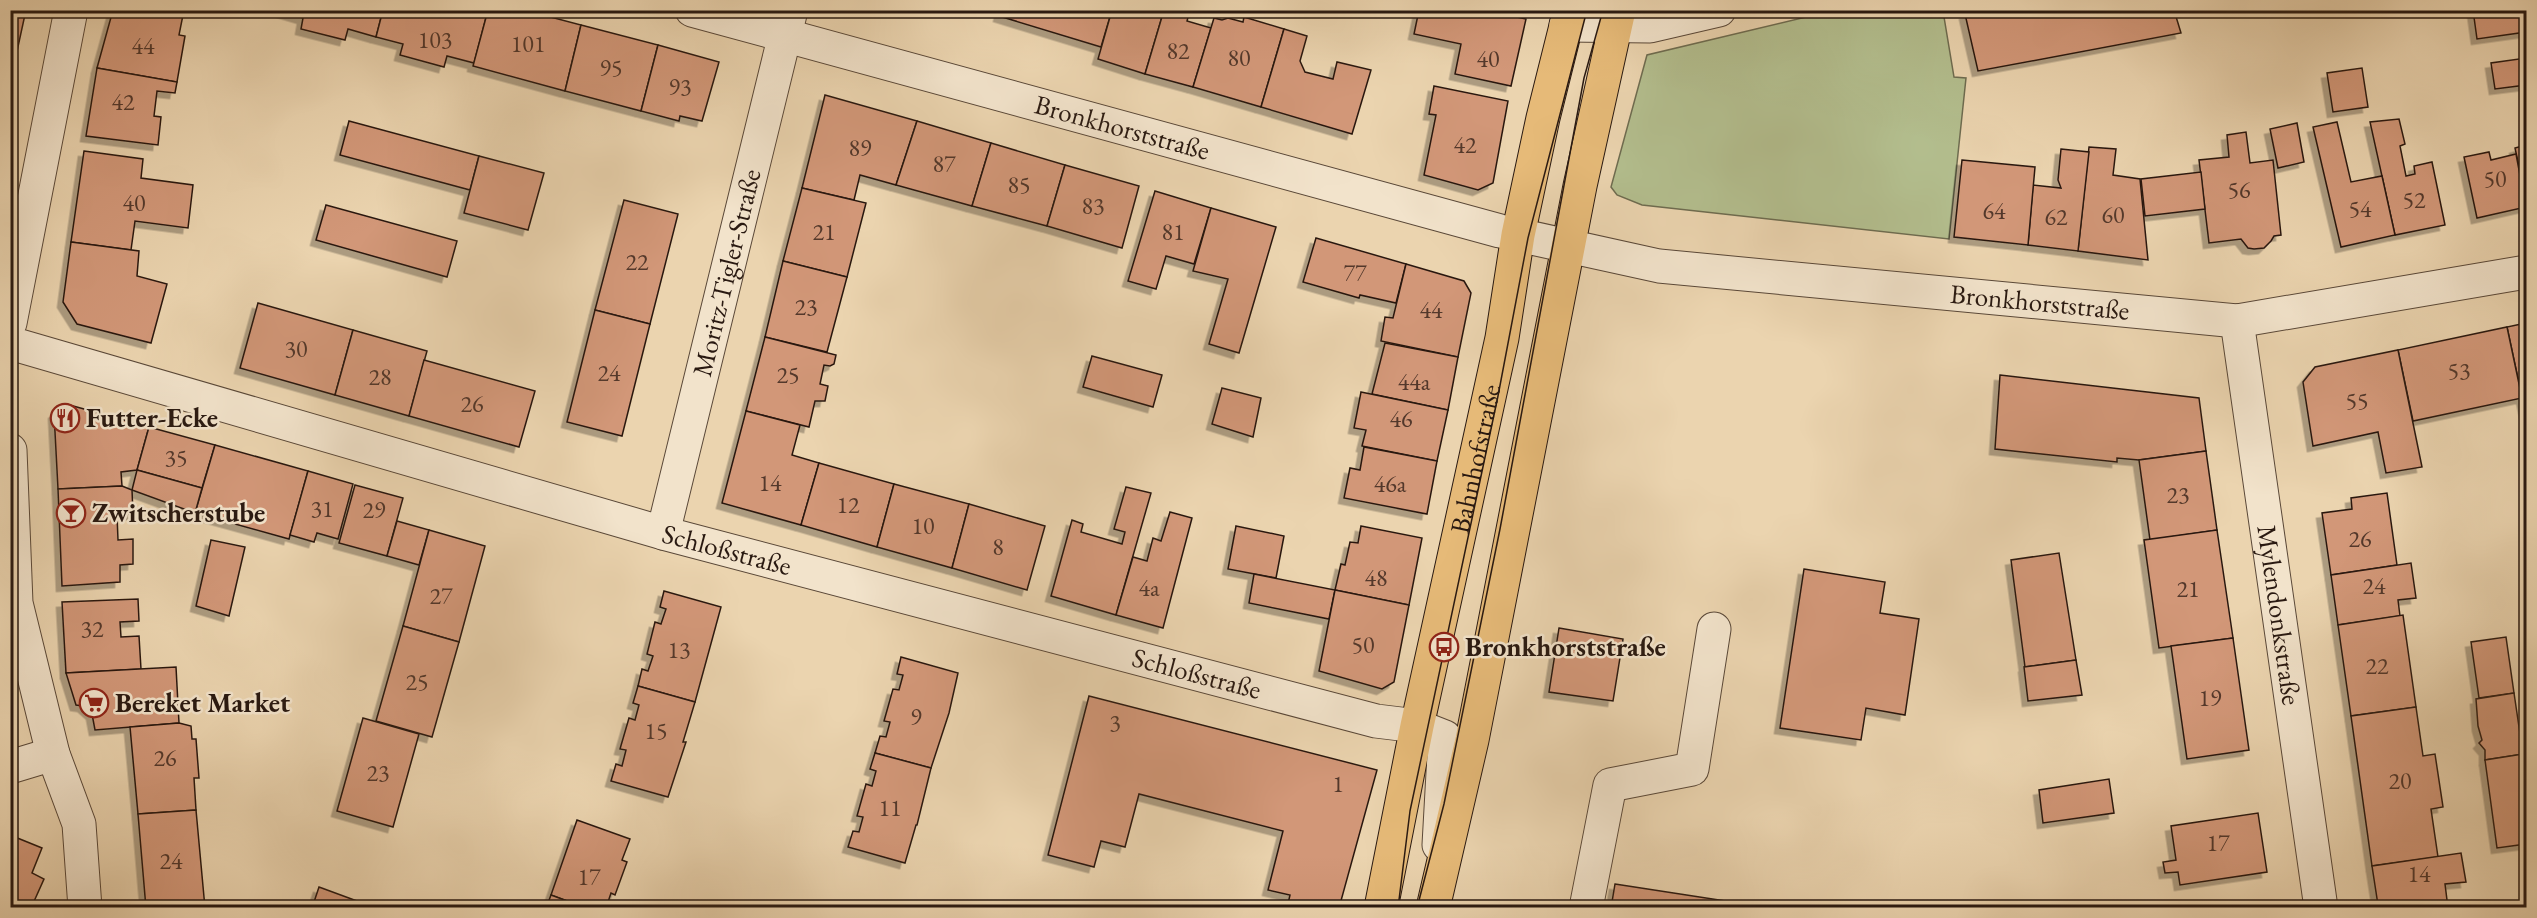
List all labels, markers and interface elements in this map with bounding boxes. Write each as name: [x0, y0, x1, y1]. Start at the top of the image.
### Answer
house number: 103: [418, 24, 452, 55]
house number: 101: [511, 28, 545, 59]
house number: 44: [131, 30, 155, 61]
house number: 82: [1166, 35, 1190, 66]
house number: 80: [1227, 42, 1251, 73]
house number: 40: [1476, 43, 1500, 74]
house number: 95: [599, 52, 623, 83]
house number: 93: [668, 71, 692, 102]
house number: 42: [111, 86, 135, 117]
street label: Bronkhorststraße: [1031, 87, 1214, 168]
house number: 42: [1453, 129, 1477, 160]
house number: 89: [848, 132, 872, 163]
house number: 87: [932, 148, 956, 179]
house number: 50: [2483, 163, 2507, 194]
street label: Moritz-Tigler-Straße: [684, 165, 768, 380]
house number: 85: [1007, 169, 1031, 200]
house number: 56: [2227, 174, 2251, 205]
house number: 52: [2402, 184, 2426, 215]
house number: 40: [122, 187, 146, 218]
house number: 83: [1081, 190, 1105, 221]
house number: 54: [2348, 193, 2372, 224]
house number: 64: [1982, 195, 2006, 226]
house number: 60: [2101, 199, 2125, 230]
house number: 62: [2044, 201, 2068, 232]
house number: 21: [812, 216, 836, 247]
house number: 81: [1161, 216, 1185, 247]
house number: 22: [625, 246, 649, 277]
house number: 77: [1343, 257, 1367, 288]
street label: Bronkhorststraße: [1949, 276, 2131, 328]
house number: 23: [794, 291, 818, 322]
house number: 44: [1419, 294, 1443, 325]
house number: 30: [284, 333, 308, 364]
house number: 53: [2447, 355, 2471, 386]
house number: 24: [597, 357, 621, 388]
house number: 25: [776, 359, 800, 390]
house number: 28: [368, 361, 392, 392]
house number: 44a: [1398, 366, 1431, 397]
street label: Bahnhofstraße: [1442, 381, 1508, 537]
house number: 55: [2345, 385, 2369, 416]
house number: 26: [460, 388, 484, 419]
place label: Futter-Ecke: [86, 400, 218, 435]
restaurant icon: Futter-Ecke: [49, 402, 81, 434]
house number: 46: [1389, 403, 1413, 434]
house number: 35: [164, 442, 188, 473]
house number: 14: [758, 467, 782, 498]
house number: 46a: [1374, 468, 1407, 499]
house number: 23: [2166, 479, 2190, 510]
house number: 12: [836, 489, 860, 520]
house number: 31: [310, 493, 334, 524]
house number: 29: [362, 494, 386, 525]
place label: Zwitscherstube: [92, 495, 265, 530]
bar icon: Zwitscherstube: [55, 497, 87, 529]
house number: 10: [911, 510, 935, 541]
street label: Schloßstraße: [659, 516, 795, 583]
street label: Mylendonkstraße: [2249, 523, 2310, 707]
house number: 26: [2348, 523, 2372, 554]
house number: 8: [992, 531, 1004, 562]
house number: 48: [1364, 562, 1388, 593]
house number: 24: [2362, 570, 2386, 601]
house number: 4a: [1138, 572, 1160, 603]
house number: 21: [2176, 573, 2200, 604]
house number: 27: [429, 580, 453, 611]
house number: 32: [80, 613, 104, 644]
house number: 50: [1351, 629, 1375, 660]
place label: Bronkhorststraße: [1465, 629, 1666, 664]
bus stop icon: Bronkhorststraße: [1428, 631, 1460, 663]
house number: 13: [667, 634, 691, 665]
street label: Schloßstraße: [1128, 639, 1265, 707]
house number: 22: [2365, 650, 2389, 681]
house number: 25: [405, 666, 429, 697]
house number: 19: [2198, 682, 2222, 713]
place label: Bereket Market: [115, 685, 290, 720]
supermarket icon: Bereket Market: [78, 687, 110, 719]
house number: 9: [910, 701, 922, 732]
house number: 3: [1109, 707, 1121, 738]
house number: 15: [644, 715, 668, 746]
house number: 26: [153, 742, 177, 773]
house number: 23: [366, 757, 390, 788]
house number: 20: [2388, 765, 2412, 796]
house number: 1: [1332, 768, 1344, 799]
house number: 11: [878, 792, 902, 823]
house number: 17: [2206, 827, 2230, 858]
house number: 24: [159, 845, 183, 876]
house number: 14: [2407, 858, 2431, 889]
house number: 17: [577, 861, 601, 892]

